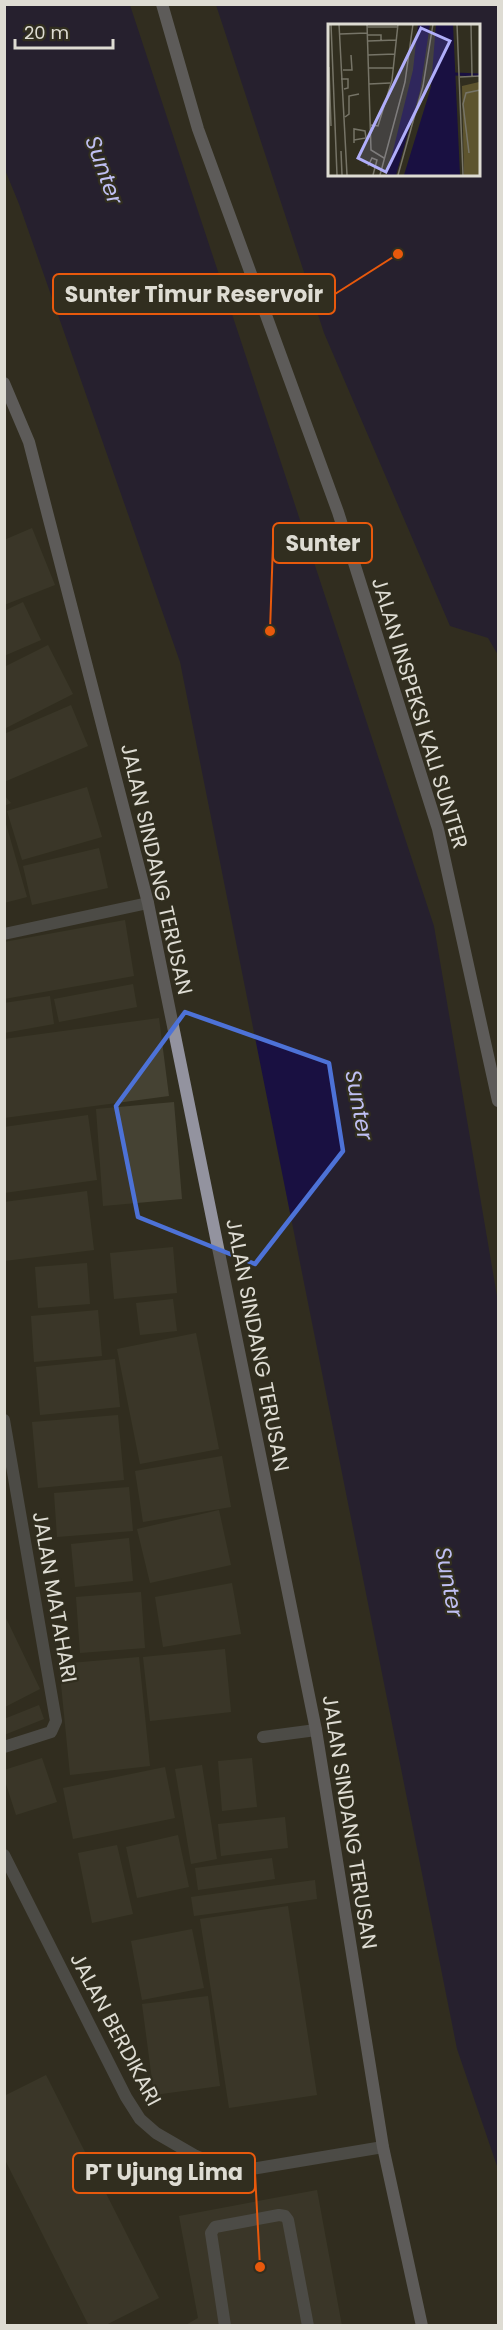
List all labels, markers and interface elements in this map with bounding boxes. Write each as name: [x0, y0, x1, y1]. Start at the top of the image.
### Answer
scale bar: [15, 12, 112, 50]
text: 20 m: [24, 20, 69, 45]
inset map: [328, 24, 479, 176]
water label: Sunter: [77, 131, 131, 209]
callout: Sunter Timur Reservoir: [53, 274, 335, 314]
text: Sunter Timur Reservoir: [65, 279, 323, 310]
callout: Sunter: [273, 523, 372, 563]
text: Sunter: [285, 528, 361, 559]
street label: JALAN INSPEKSI KALI SUNTER: [365, 574, 475, 852]
street label: JALAN SINDANG TERUSAN: [114, 740, 200, 998]
water label: Sunter: [337, 1067, 381, 1143]
street label: JALAN SINDANG TERUSAN: [219, 1216, 297, 1474]
street label: JALAN MATAHARI: [26, 1509, 84, 1685]
water label: Sunter: [427, 1544, 471, 1620]
street label: JALAN SINDANG TERUSAN: [316, 1693, 384, 1951]
street label: JALAN BERDIKARI: [63, 1947, 169, 2111]
callout: PT Ujung Lima: [73, 2153, 255, 2193]
text: PT Ujung Lima: [85, 2157, 243, 2188]

